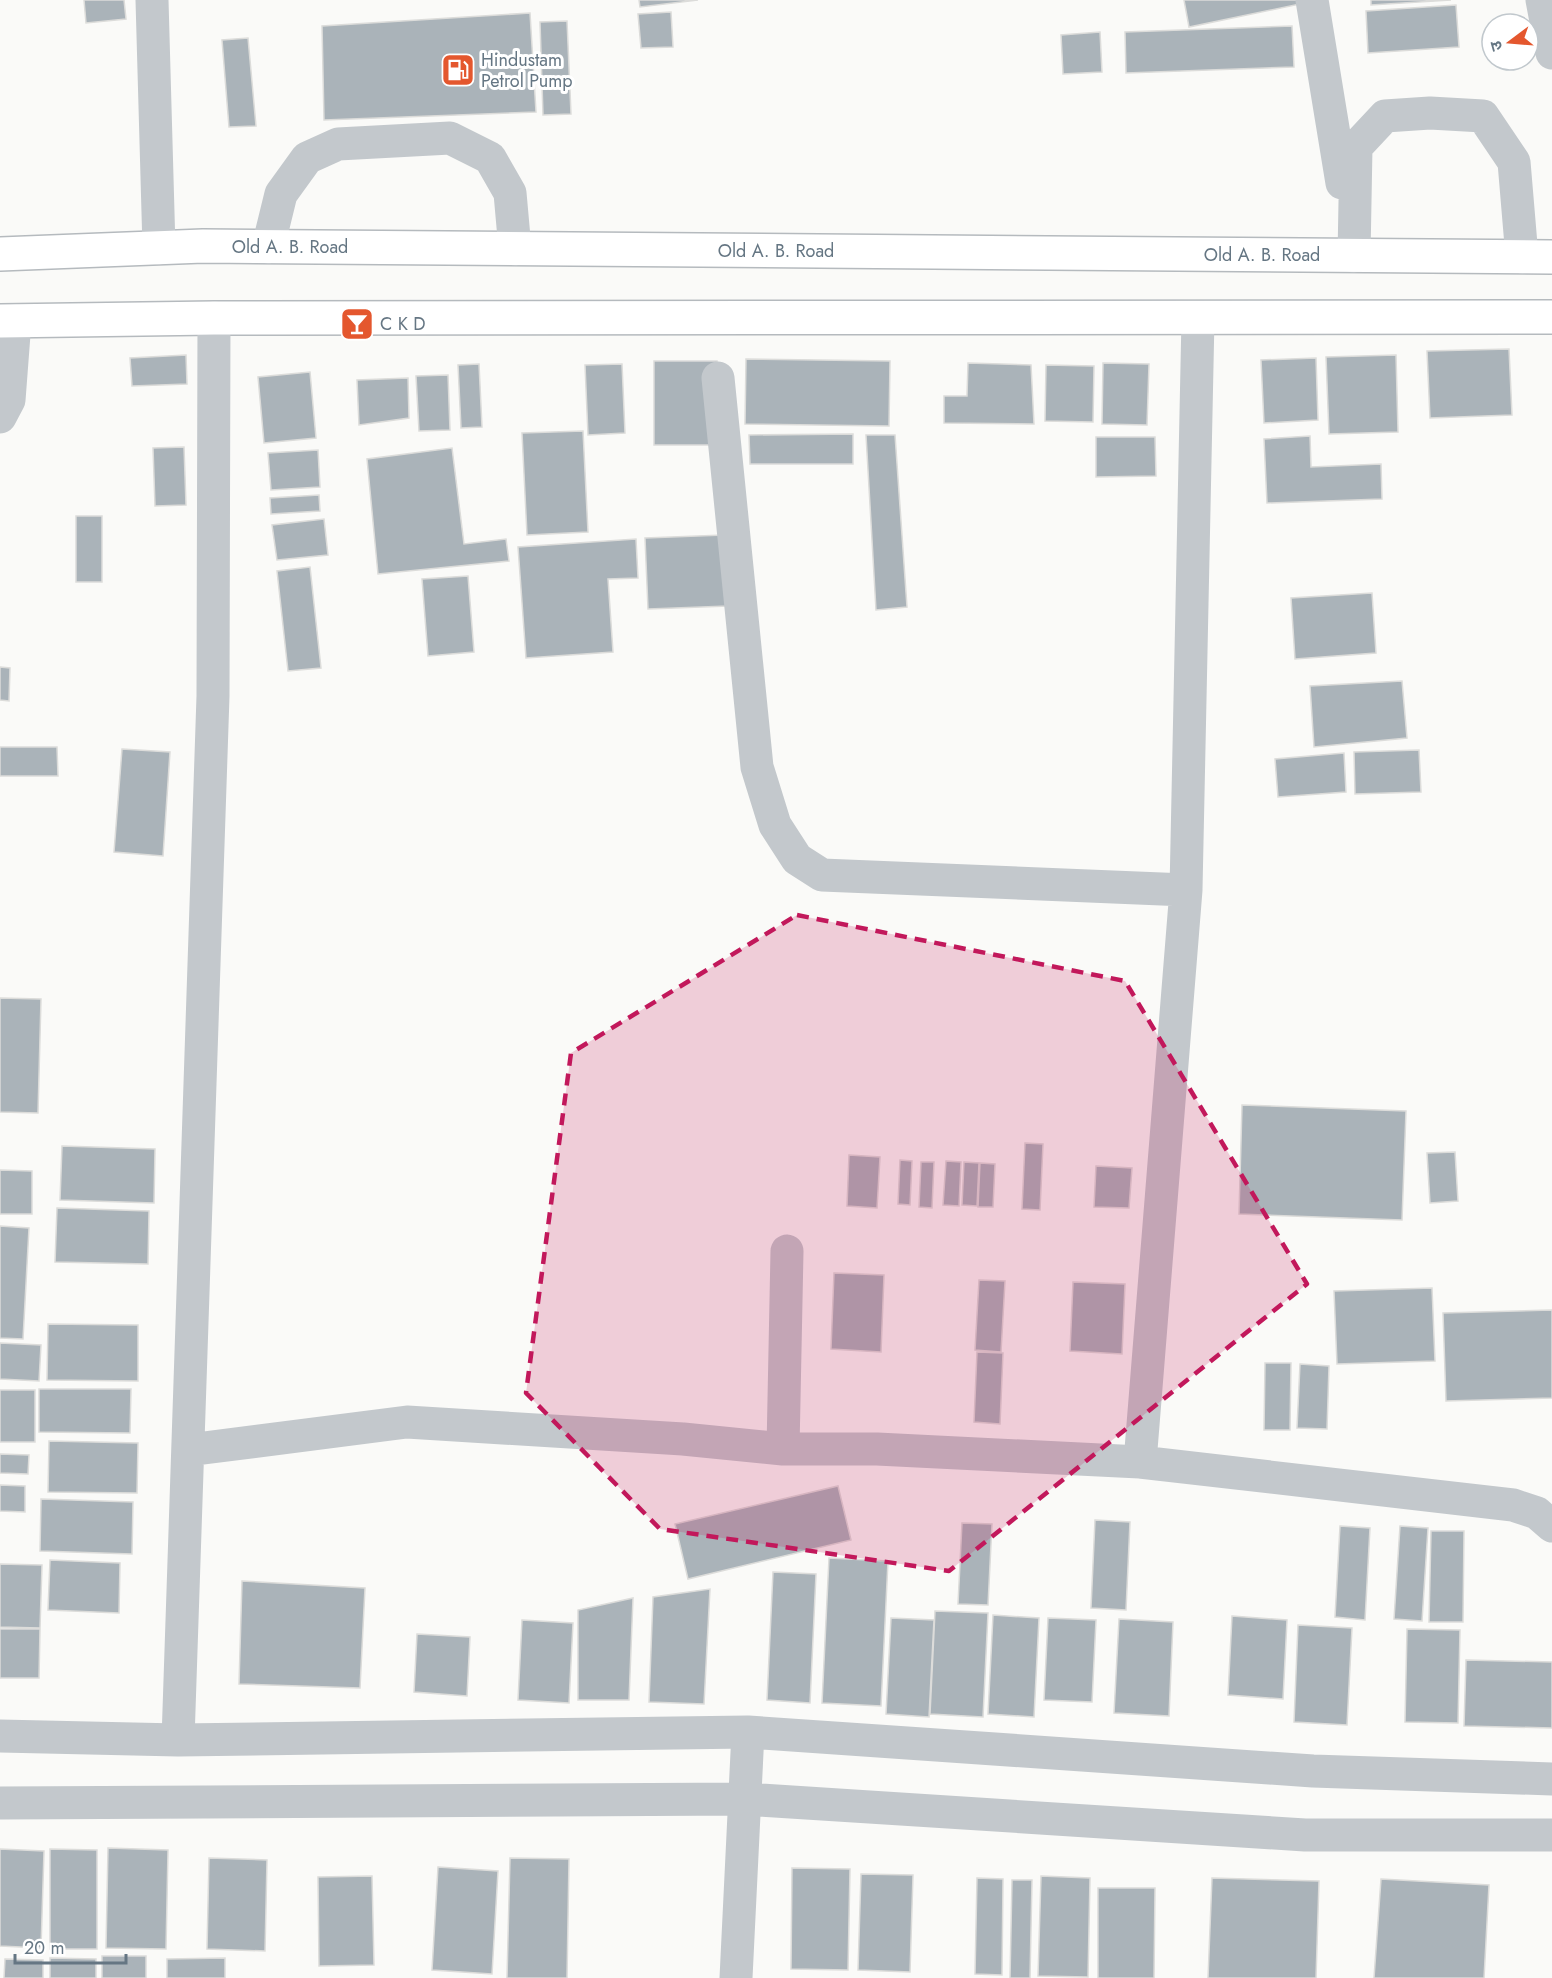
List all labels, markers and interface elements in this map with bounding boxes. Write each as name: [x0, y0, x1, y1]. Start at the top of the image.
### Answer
north arrow: [1480, 12, 1540, 72]
text: उ: [1484, 38, 1508, 54]
place label: Hindustam Petrol Pump: [481, 47, 572, 94]
fuel station icon: Hindustam Petrol Pump: [440, 52, 476, 88]
street label: Old A. B. Road: [232, 234, 348, 260]
street label: Old A. B. Road: [718, 238, 834, 264]
street label: Old A. B. Road: [1204, 242, 1320, 268]
bar icon: C K D: [339, 306, 375, 342]
place label: C K D: [380, 311, 426, 337]
scale bar: [15, 1927, 126, 1965]
text: 20 m: [24, 1935, 64, 1961]

